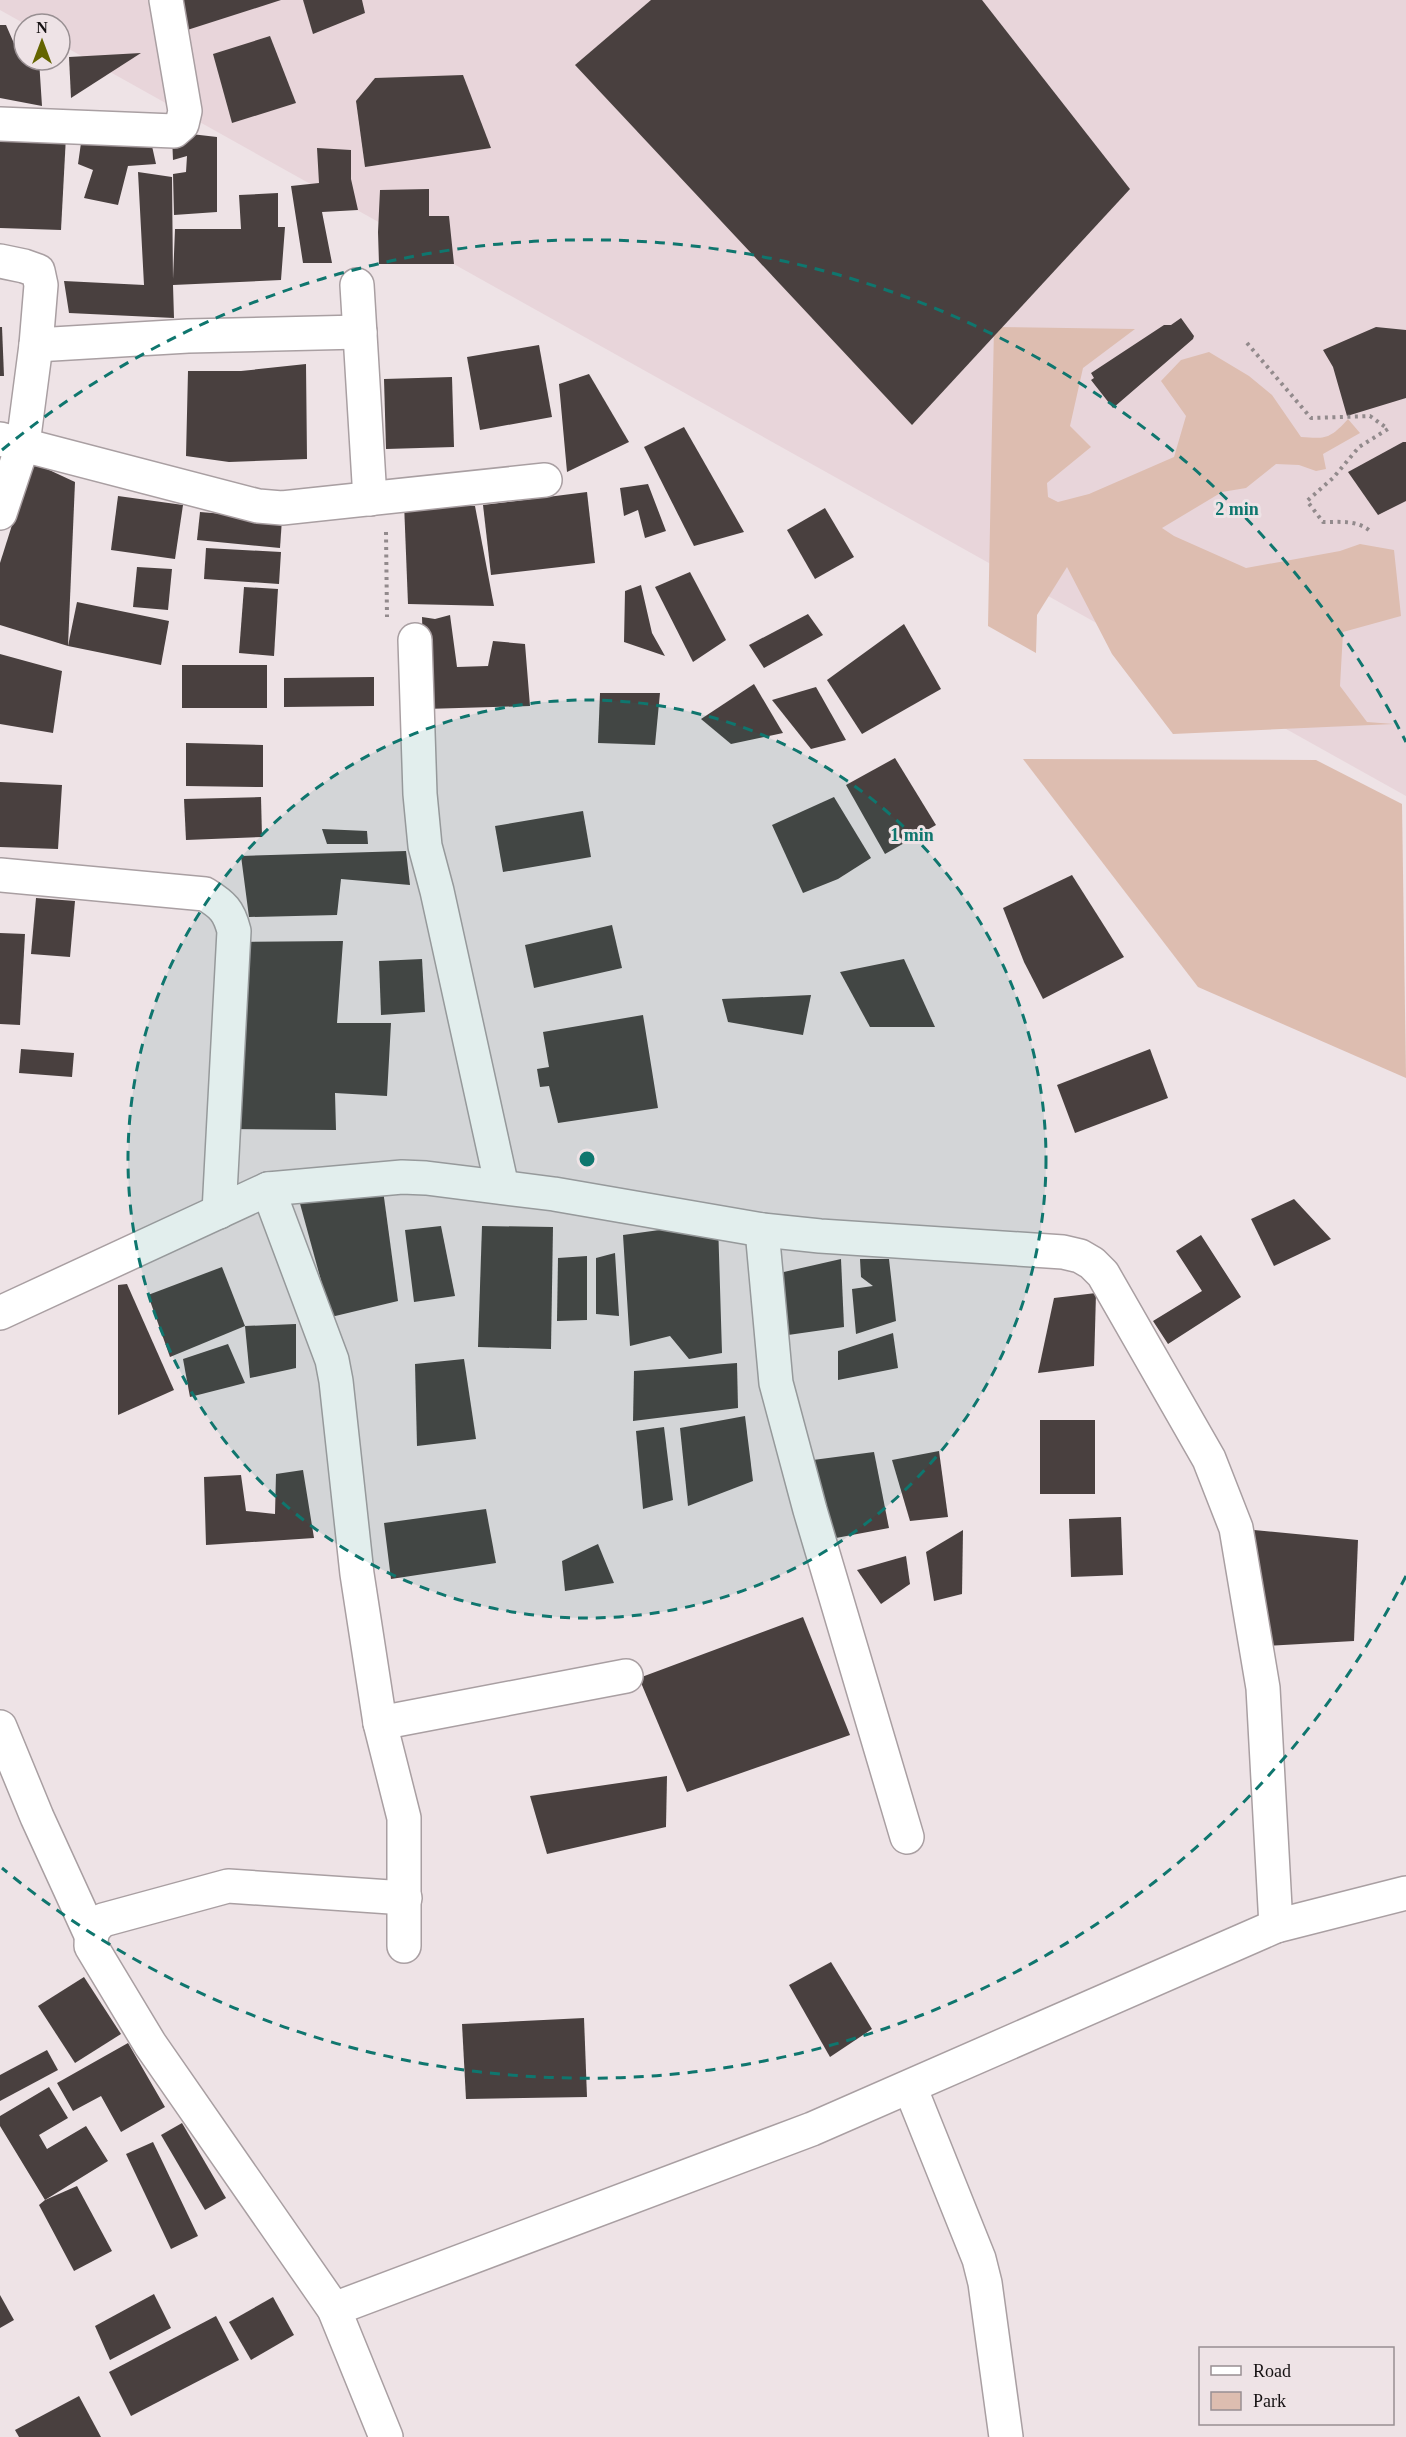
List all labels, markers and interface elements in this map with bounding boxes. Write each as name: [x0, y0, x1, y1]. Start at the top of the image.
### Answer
north arrow: [12, 12, 72, 72]
text: N: [36, 19, 48, 36]
text: 2 min: [1215, 499, 1259, 519]
text: 1 min: [890, 825, 934, 845]
centre of rings: [577, 1149, 597, 1169]
legend: [1199, 2347, 1394, 2425]
text: Road: [1253, 2361, 1291, 2381]
text: Park: [1253, 2391, 1286, 2411]

